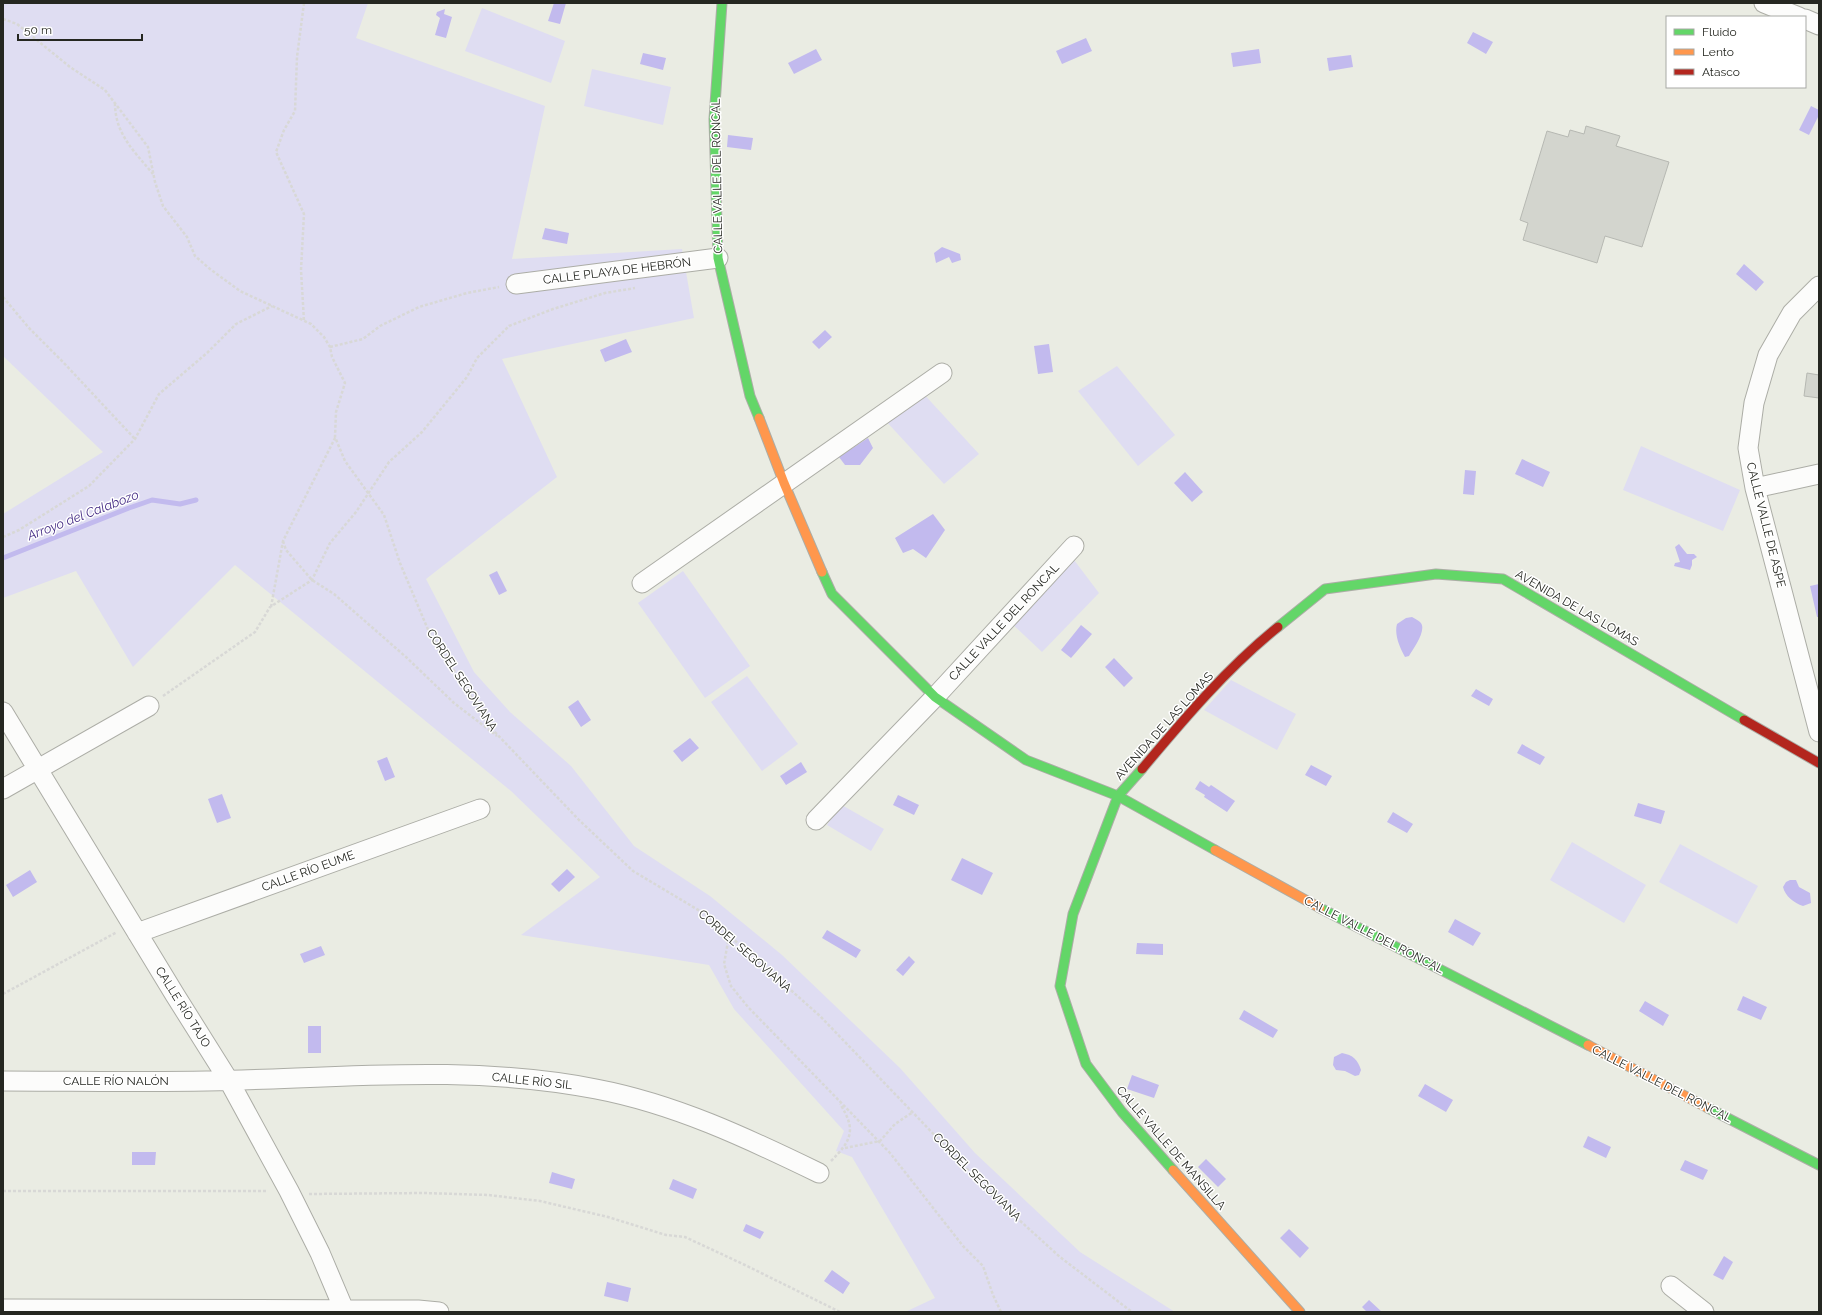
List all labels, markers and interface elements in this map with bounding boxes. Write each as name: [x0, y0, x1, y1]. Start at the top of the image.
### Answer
scale bar: [18, 16, 142, 42]
legend: [1666, 16, 1806, 88]
text: 50 m: [24, 23, 52, 37]
text: Fluido: [1702, 25, 1737, 39]
text: Lento: [1702, 45, 1734, 59]
text: Atasco: [1702, 65, 1740, 79]
street label: CALLE VALLE DEL RONCAL: [709, 98, 725, 254]
street label: CALLE PLAYA DE HEBRÓN: [542, 255, 692, 287]
street label: CALLE VALLE DE ASPE: [1744, 461, 1788, 589]
water label: Arroyo del Calabozo: [24, 487, 141, 544]
street label: CALLE VALLE DEL RONCAL: [946, 561, 1062, 683]
street label: AVENIDA DE LAS LOMAS: [1513, 567, 1641, 649]
street label: CORDEL SEGOVIANA: [424, 626, 500, 734]
street label: AVENIDA DE LAS LOMAS: [1112, 669, 1216, 783]
street label: CALLE RÍO EUME: [260, 848, 356, 894]
street label: CALLE VALLE DEL RONCAL: [1302, 894, 1446, 976]
street label: CORDEL SEGOVIANA: [696, 907, 794, 995]
street label: CALLE RÍO TAJO: [153, 964, 213, 1050]
street label: CALLE VALLE DEL RONCAL: [1590, 1043, 1734, 1125]
street label: CALLE RÍO SIL: [491, 1070, 573, 1092]
street label: CALLE RÍO NALÓN: [63, 1074, 169, 1088]
street label: CALLE VALLE DE MANSILLA: [1113, 1083, 1229, 1213]
street label: CORDEL SEGOVIANA: [930, 1130, 1024, 1224]

